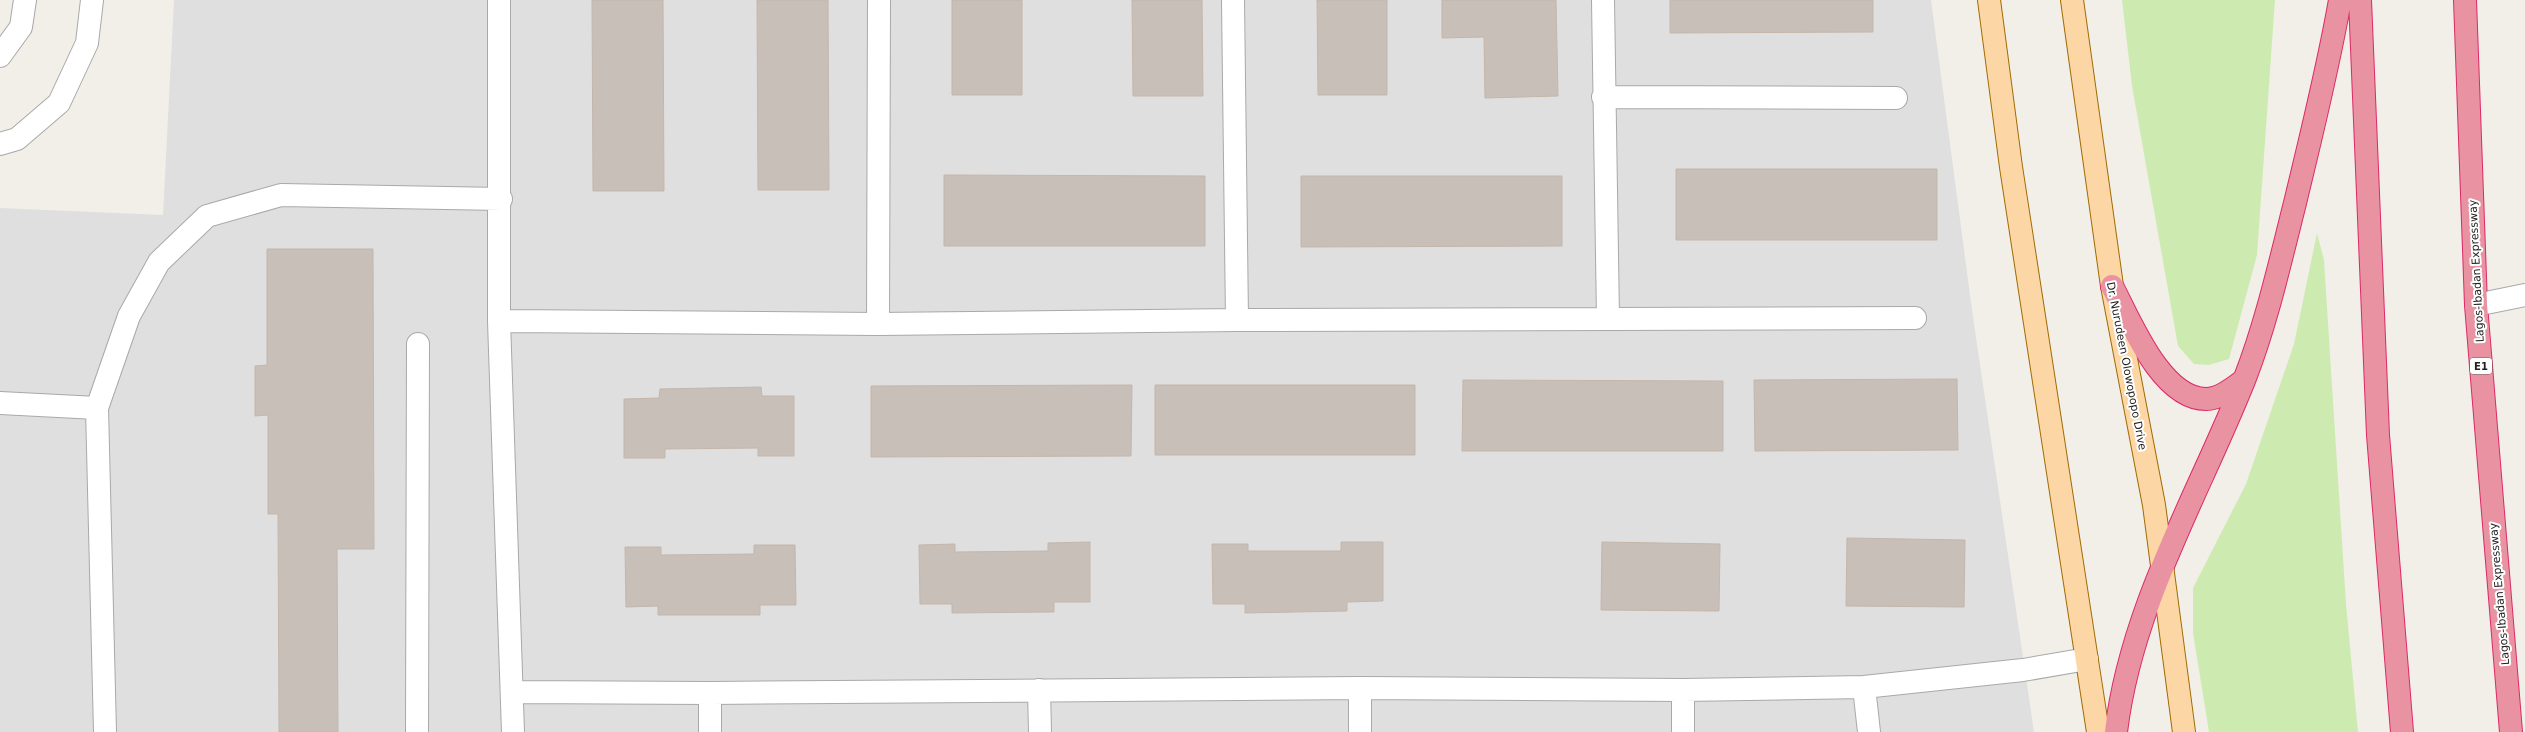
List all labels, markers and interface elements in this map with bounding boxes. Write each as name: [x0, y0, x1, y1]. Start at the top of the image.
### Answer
street label: Lagos-Ibadan Expressway: [2466, 199, 2487, 343]
street label: Dr. Nurudeen Olowopopo Drive: [2104, 281, 2149, 452]
road number: E1: [2470, 358, 2492, 374]
street label: Lagos-Ibadan Expressway: [2487, 522, 2512, 666]

